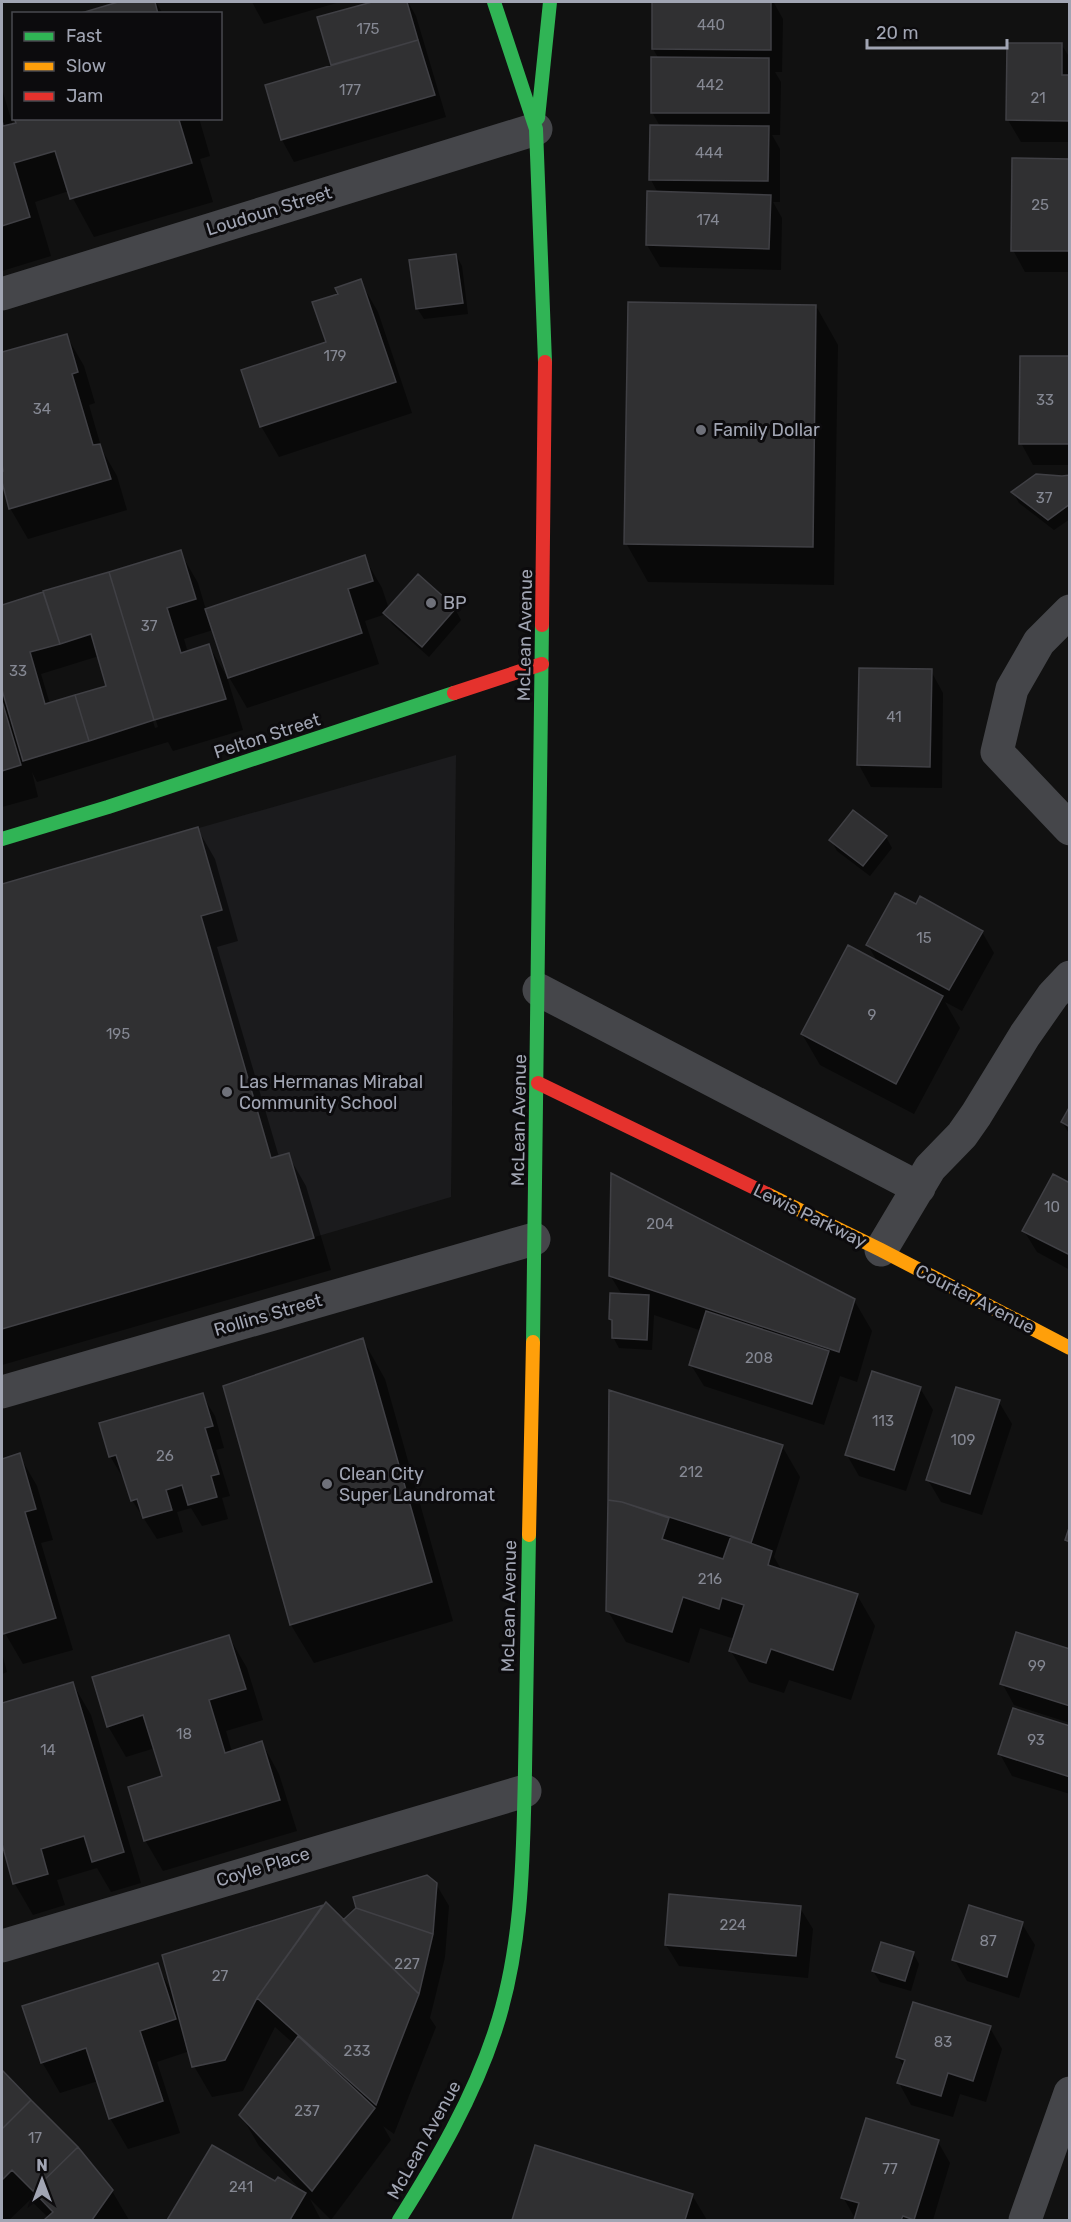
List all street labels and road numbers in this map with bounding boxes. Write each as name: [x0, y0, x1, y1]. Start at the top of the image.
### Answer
street label: Loudoun Street: [203, 181, 335, 241]
street label: McLean Avenue: [513, 569, 537, 701]
street label: Pelton Street: [211, 708, 323, 764]
street label: McLean Avenue: [507, 1054, 531, 1186]
street label: Lewis Parkway: [750, 1179, 870, 1253]
street label: Courter Avenue: [912, 1260, 1038, 1338]
street label: Rollins Street: [211, 1289, 325, 1341]
street label: McLean Avenue: [497, 1540, 521, 1672]
street label: Coyle Place: [214, 1842, 312, 1892]
street label: McLean Avenue: [382, 2077, 466, 2203]

